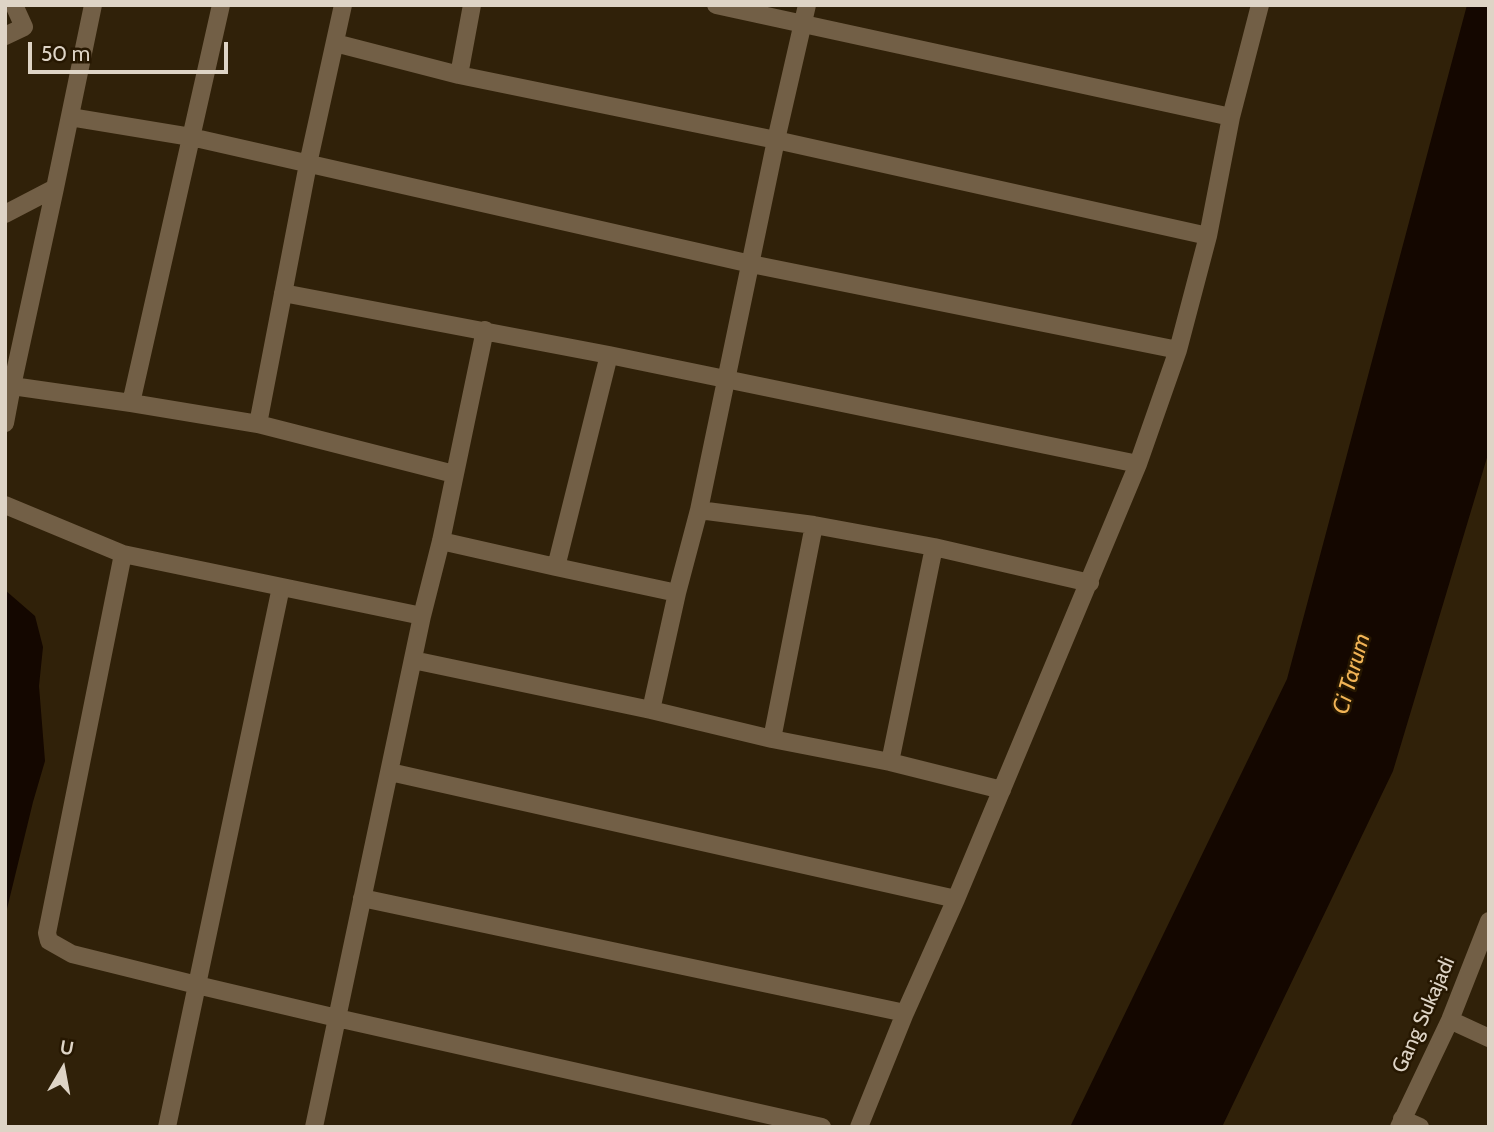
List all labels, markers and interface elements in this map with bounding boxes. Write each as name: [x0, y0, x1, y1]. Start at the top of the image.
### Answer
scale bar: [32, 28, 231, 72]
text: 50 m: [41, 41, 90, 66]
water label: Ci Tarum: [1327, 630, 1377, 718]
street label: Gang Sukajadi: [1387, 953, 1461, 1077]
north arrow: [28, 1034, 98, 1104]
text: U: [58, 1035, 75, 1060]

